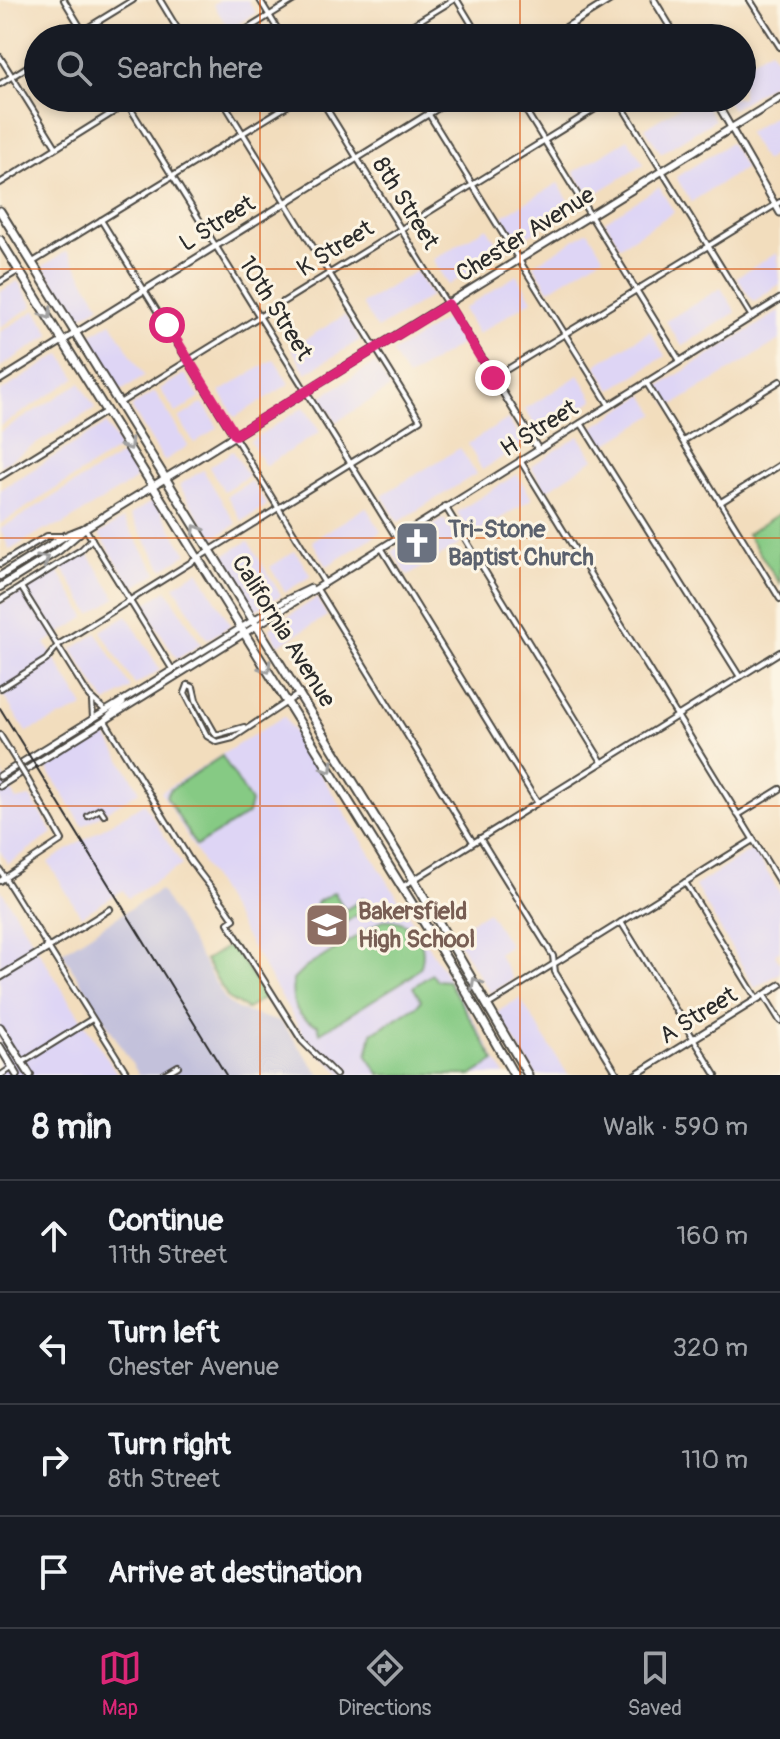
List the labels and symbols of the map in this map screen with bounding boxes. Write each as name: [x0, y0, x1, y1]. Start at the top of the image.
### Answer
street label: 8th Street: [366, 152, 445, 255]
street label: Chester Avenue: [451, 180, 600, 289]
street label: L Street: [174, 189, 261, 258]
street label: K Street: [292, 213, 379, 283]
street label: 10th Street: [232, 251, 319, 366]
one-way arrow: [37, 305, 52, 320]
route start: [149, 307, 185, 343]
route end: [475, 360, 511, 396]
street label: H Street: [495, 393, 583, 463]
one-way arrow: [119, 436, 134, 451]
place label: Tri-Stone Baptist Church: [447, 515, 594, 572]
church icon: Tri-Stone Baptist Church: [393, 519, 441, 567]
one-way arrow: [192, 524, 207, 539]
street label: California Avenue: [225, 550, 342, 713]
one-way arrow: [35, 554, 50, 569]
one-way arrow: [256, 660, 271, 674]
one-way arrow: [318, 759, 333, 774]
place label: Bakersfield High School: [358, 897, 475, 954]
school or university icon: Bakersfield High School: [303, 901, 351, 949]
one-way arrow: [470, 977, 486, 991]
street label: A Street: [654, 980, 743, 1050]

